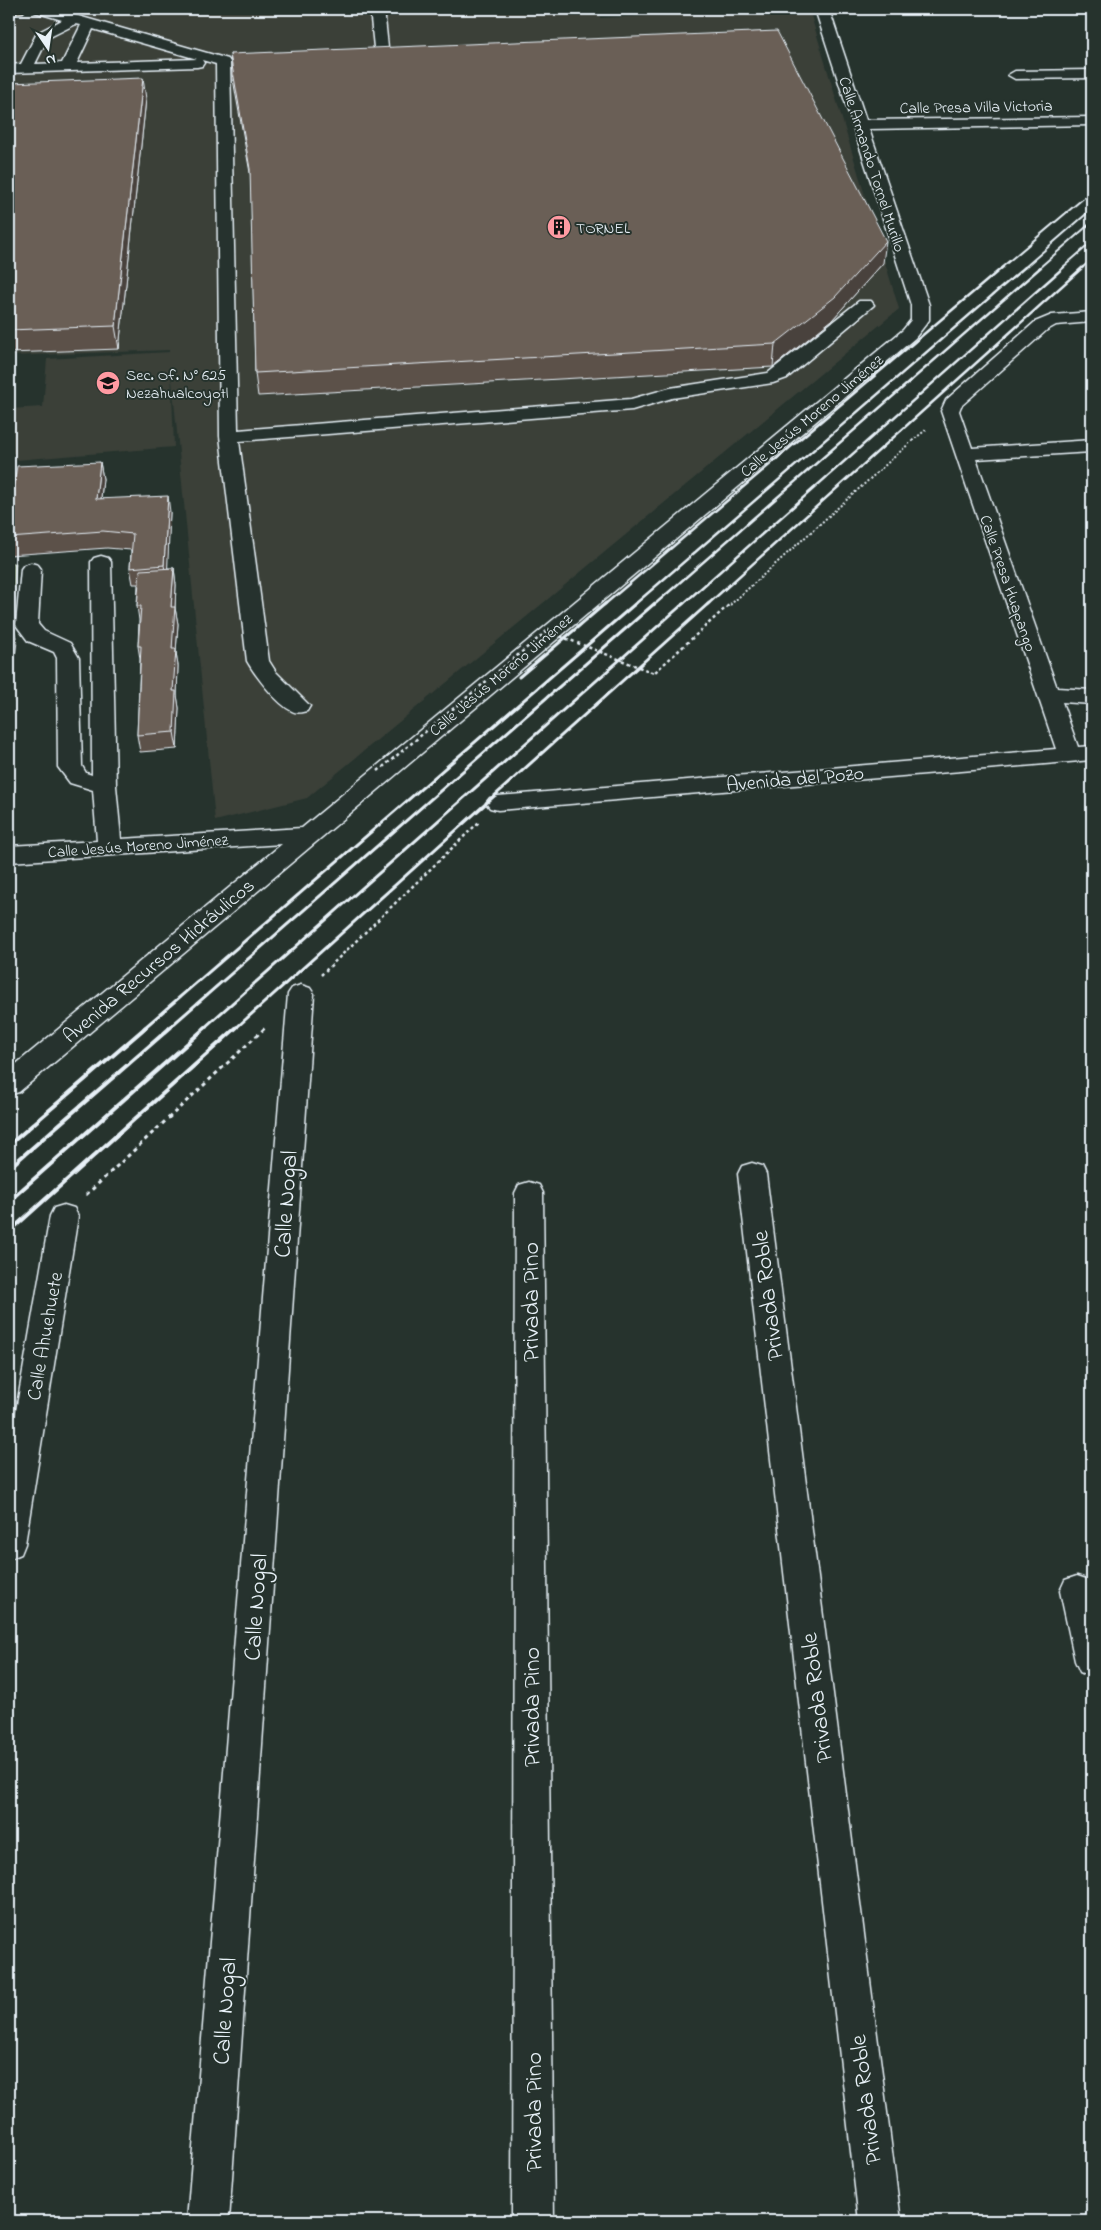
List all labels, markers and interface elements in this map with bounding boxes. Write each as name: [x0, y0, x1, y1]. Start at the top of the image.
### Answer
north arrow: [22, 22, 72, 72]
text: N: [44, 48, 58, 70]
street label: Calle Armando Tornel Murillo: [831, 74, 911, 255]
street label: Calle Presa Villa Victoria: [899, 95, 1053, 121]
building icon: TORNEL: [546, 214, 572, 240]
place label: TORNEL: [576, 217, 630, 241]
street label: Calle Jesús Moreno Jiménez: [735, 349, 889, 484]
place label: Sec. Of. N° 625 Nezahualcoyotl: [126, 364, 229, 406]
school or university icon: Sec. Of. N° 625 Nezahualcoyotl: [95, 370, 121, 396]
street label: Calle Presa Huapango: [972, 512, 1042, 655]
street label: Calle Jesús Moreno Jiménez: [424, 608, 578, 743]
street label: Avenida del Pozo: [725, 760, 865, 801]
street label: Calle Jesús Moreno Jiménez: [47, 829, 229, 865]
street label: Avenida Recursos Hidráulicos: [57, 873, 262, 1051]
street label: Calle Nogal: [266, 1149, 309, 1259]
street label: Privada Roble: [744, 1228, 795, 1363]
street label: Privada Pino: [515, 1242, 550, 1362]
street label: Calle Ahuehuete: [21, 1270, 72, 1403]
street label: Calle Nogal: [236, 1552, 279, 1662]
street label: Privada Roble: [793, 1630, 844, 1765]
street label: Privada Pino: [516, 1647, 551, 1767]
street label: Calle Nogal: [205, 1956, 248, 2066]
street label: Privada Roble: [842, 2032, 893, 2167]
street label: Privada Pino: [518, 2052, 553, 2172]

